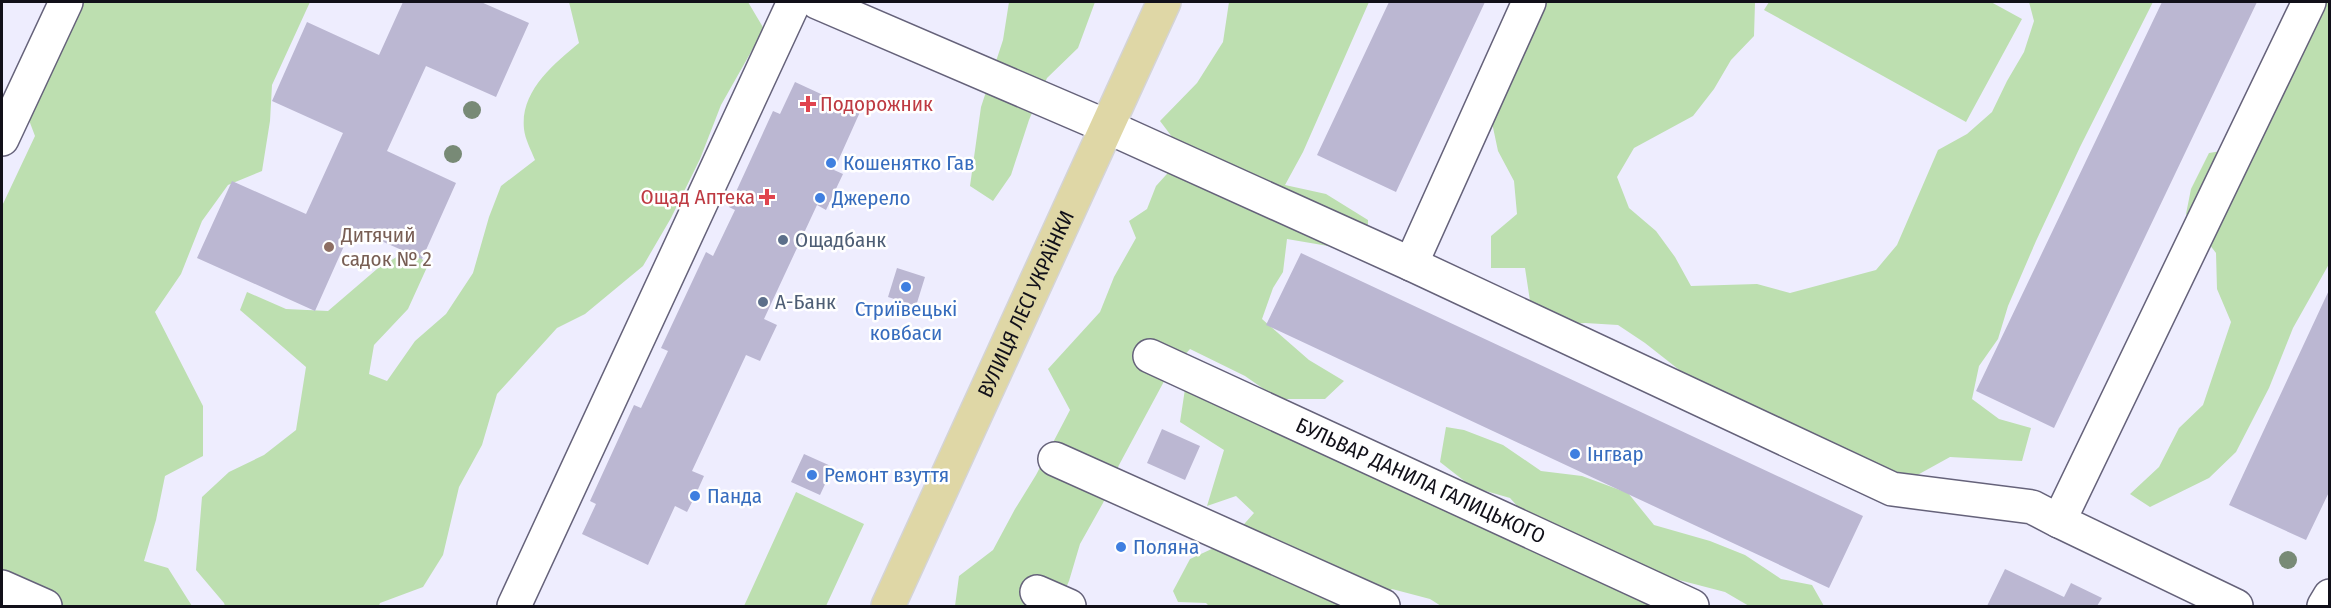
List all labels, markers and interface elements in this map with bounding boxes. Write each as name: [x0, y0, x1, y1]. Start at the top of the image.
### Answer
place label: Подорожник: [820, 91, 933, 117]
marker: Подорожник: [801, 97, 815, 111]
place label: Кошенятко Гав: [843, 150, 975, 176]
marker: Кошенятко Гав: [824, 156, 838, 170]
place label: Ощад Аптека: [641, 184, 755, 210]
place label: Джерело: [831, 185, 910, 211]
marker: Ощад Аптека: [760, 190, 774, 204]
marker: Джерело: [813, 191, 827, 205]
street label: ВУЛИЦЯ ЛЕСІ УКРАЇНКИ: [972, 207, 1080, 402]
place label: Дитячий садок № 2: [340, 222, 432, 272]
place label: Ощадбанк: [795, 227, 886, 253]
marker: Ощадбанк: [776, 233, 790, 247]
marker: Дитячий садок № 2: [322, 240, 336, 254]
marker: Стриївецькі ковбаси: [899, 280, 913, 294]
place label: А-Банк: [775, 289, 836, 315]
marker: А-Банк: [756, 295, 770, 309]
place label: Стриївецькі ковбаси: [855, 296, 957, 346]
street label: БУЛЬВАР ДАНИЛА ГАЛИЦЬКОГО: [1292, 412, 1549, 550]
place label: Інгвар: [1587, 441, 1644, 467]
marker: Інгвар: [1568, 447, 1582, 461]
place label: Ремонт взуття: [824, 462, 949, 488]
marker: Ремонт взуття: [805, 468, 819, 482]
place label: Панда: [707, 483, 762, 509]
marker: Панда: [688, 489, 702, 503]
place label: Поляна: [1133, 534, 1199, 560]
marker: Поляна: [1114, 540, 1128, 554]

